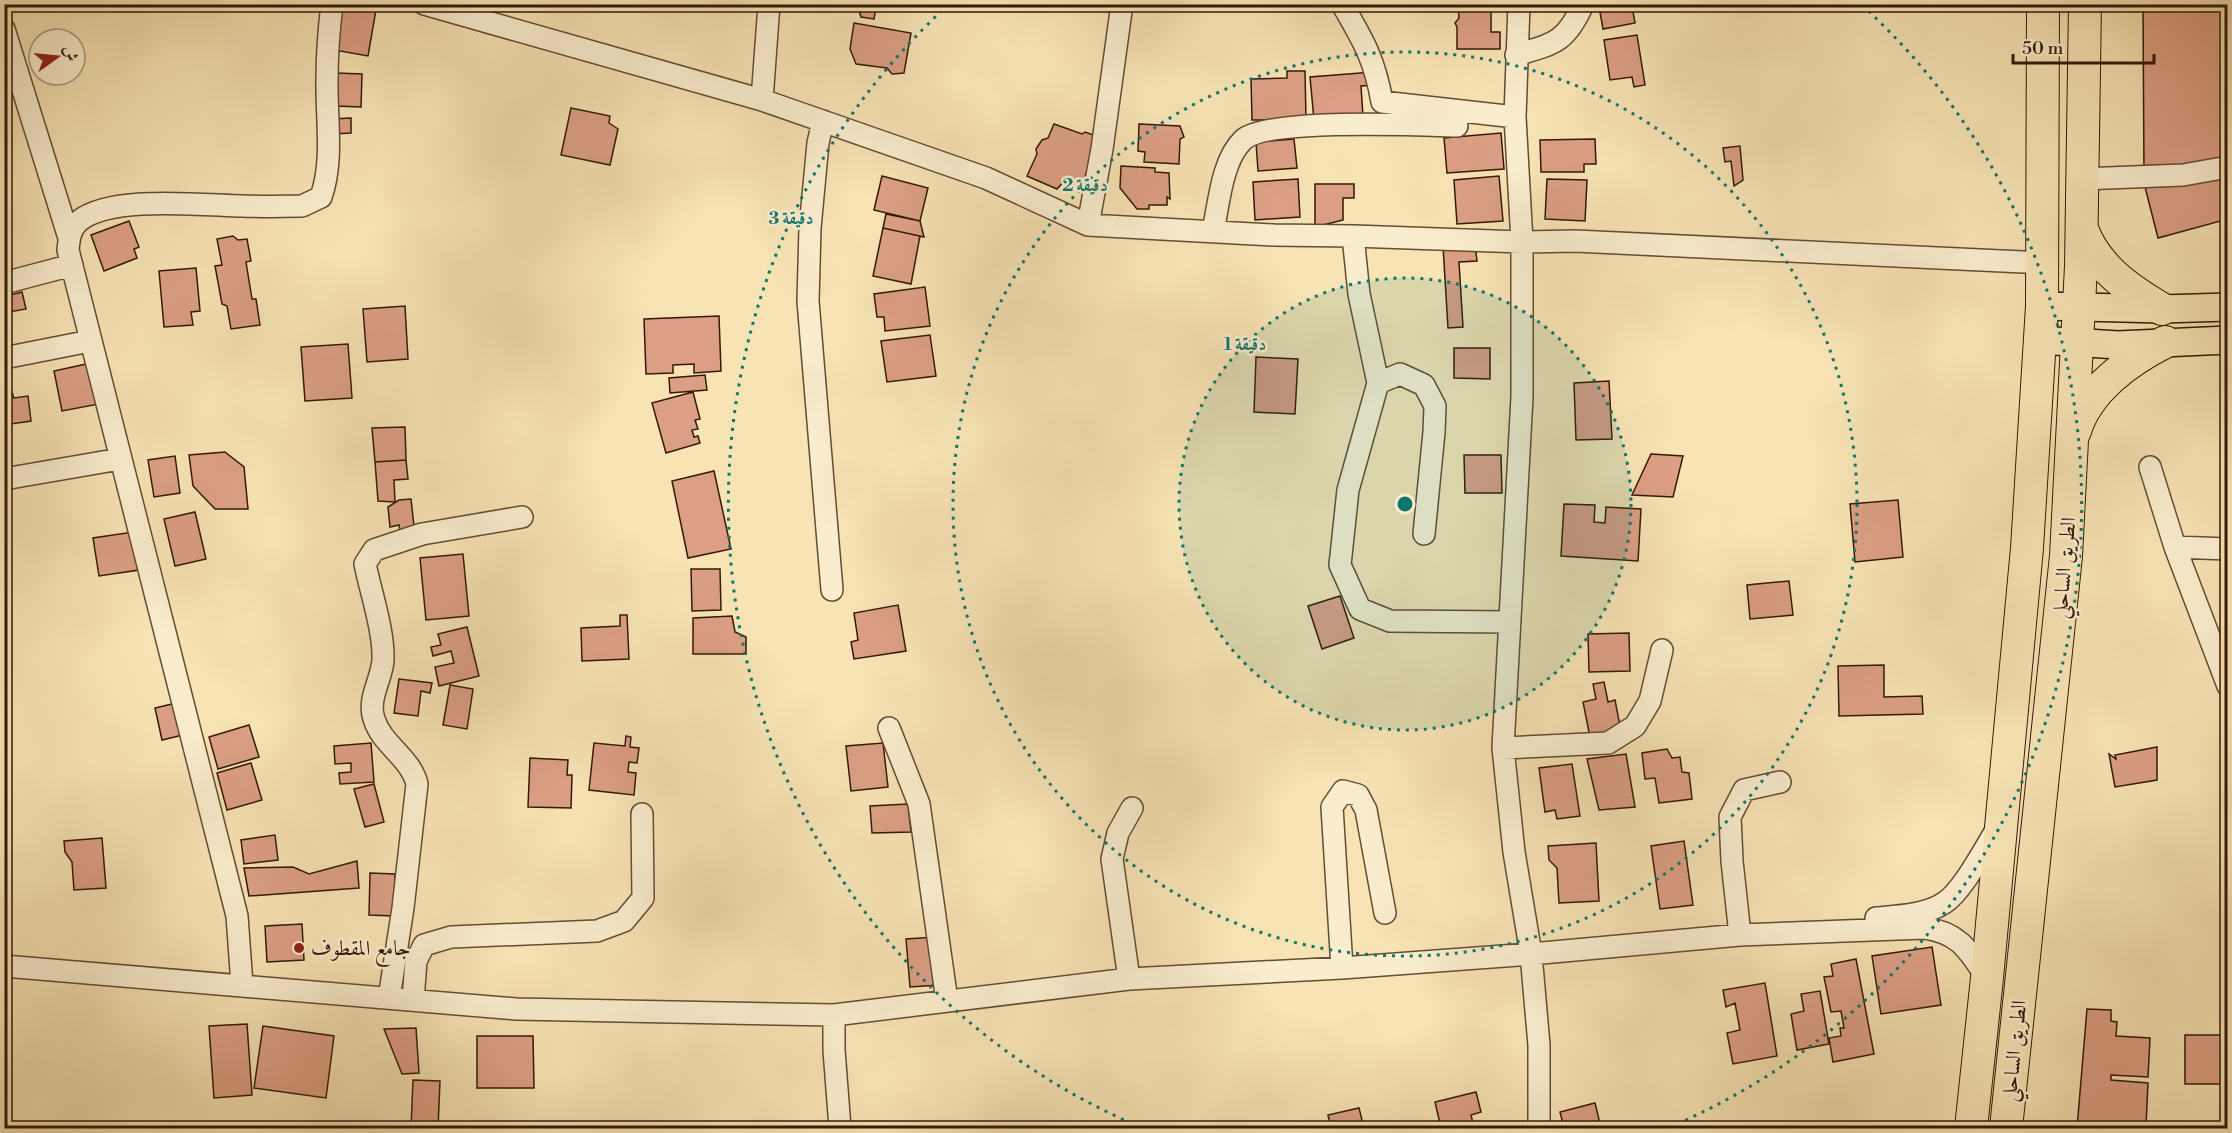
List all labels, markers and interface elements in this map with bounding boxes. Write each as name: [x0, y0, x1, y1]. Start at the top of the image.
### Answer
north arrow: [27, 27, 87, 87]
scale bar: [2013, 27, 2154, 65]
text: 50 m: [2022, 37, 2064, 60]
text: ش: [59, 43, 82, 64]
text: 2 دقيقة: [1062, 174, 1108, 197]
text: 3 دقيقة: [768, 207, 814, 230]
text: 1 دقيقة: [1224, 333, 1266, 356]
centre of rings: [1395, 494, 1415, 514]
street label: الطريق الساحلي: [2048, 516, 2088, 621]
place label: جامع المقطوف: [311, 936, 411, 967]
marker: جامع المقطوف: [292, 941, 306, 955]
street label: الطريق الساحلي: [1997, 999, 2039, 1104]

